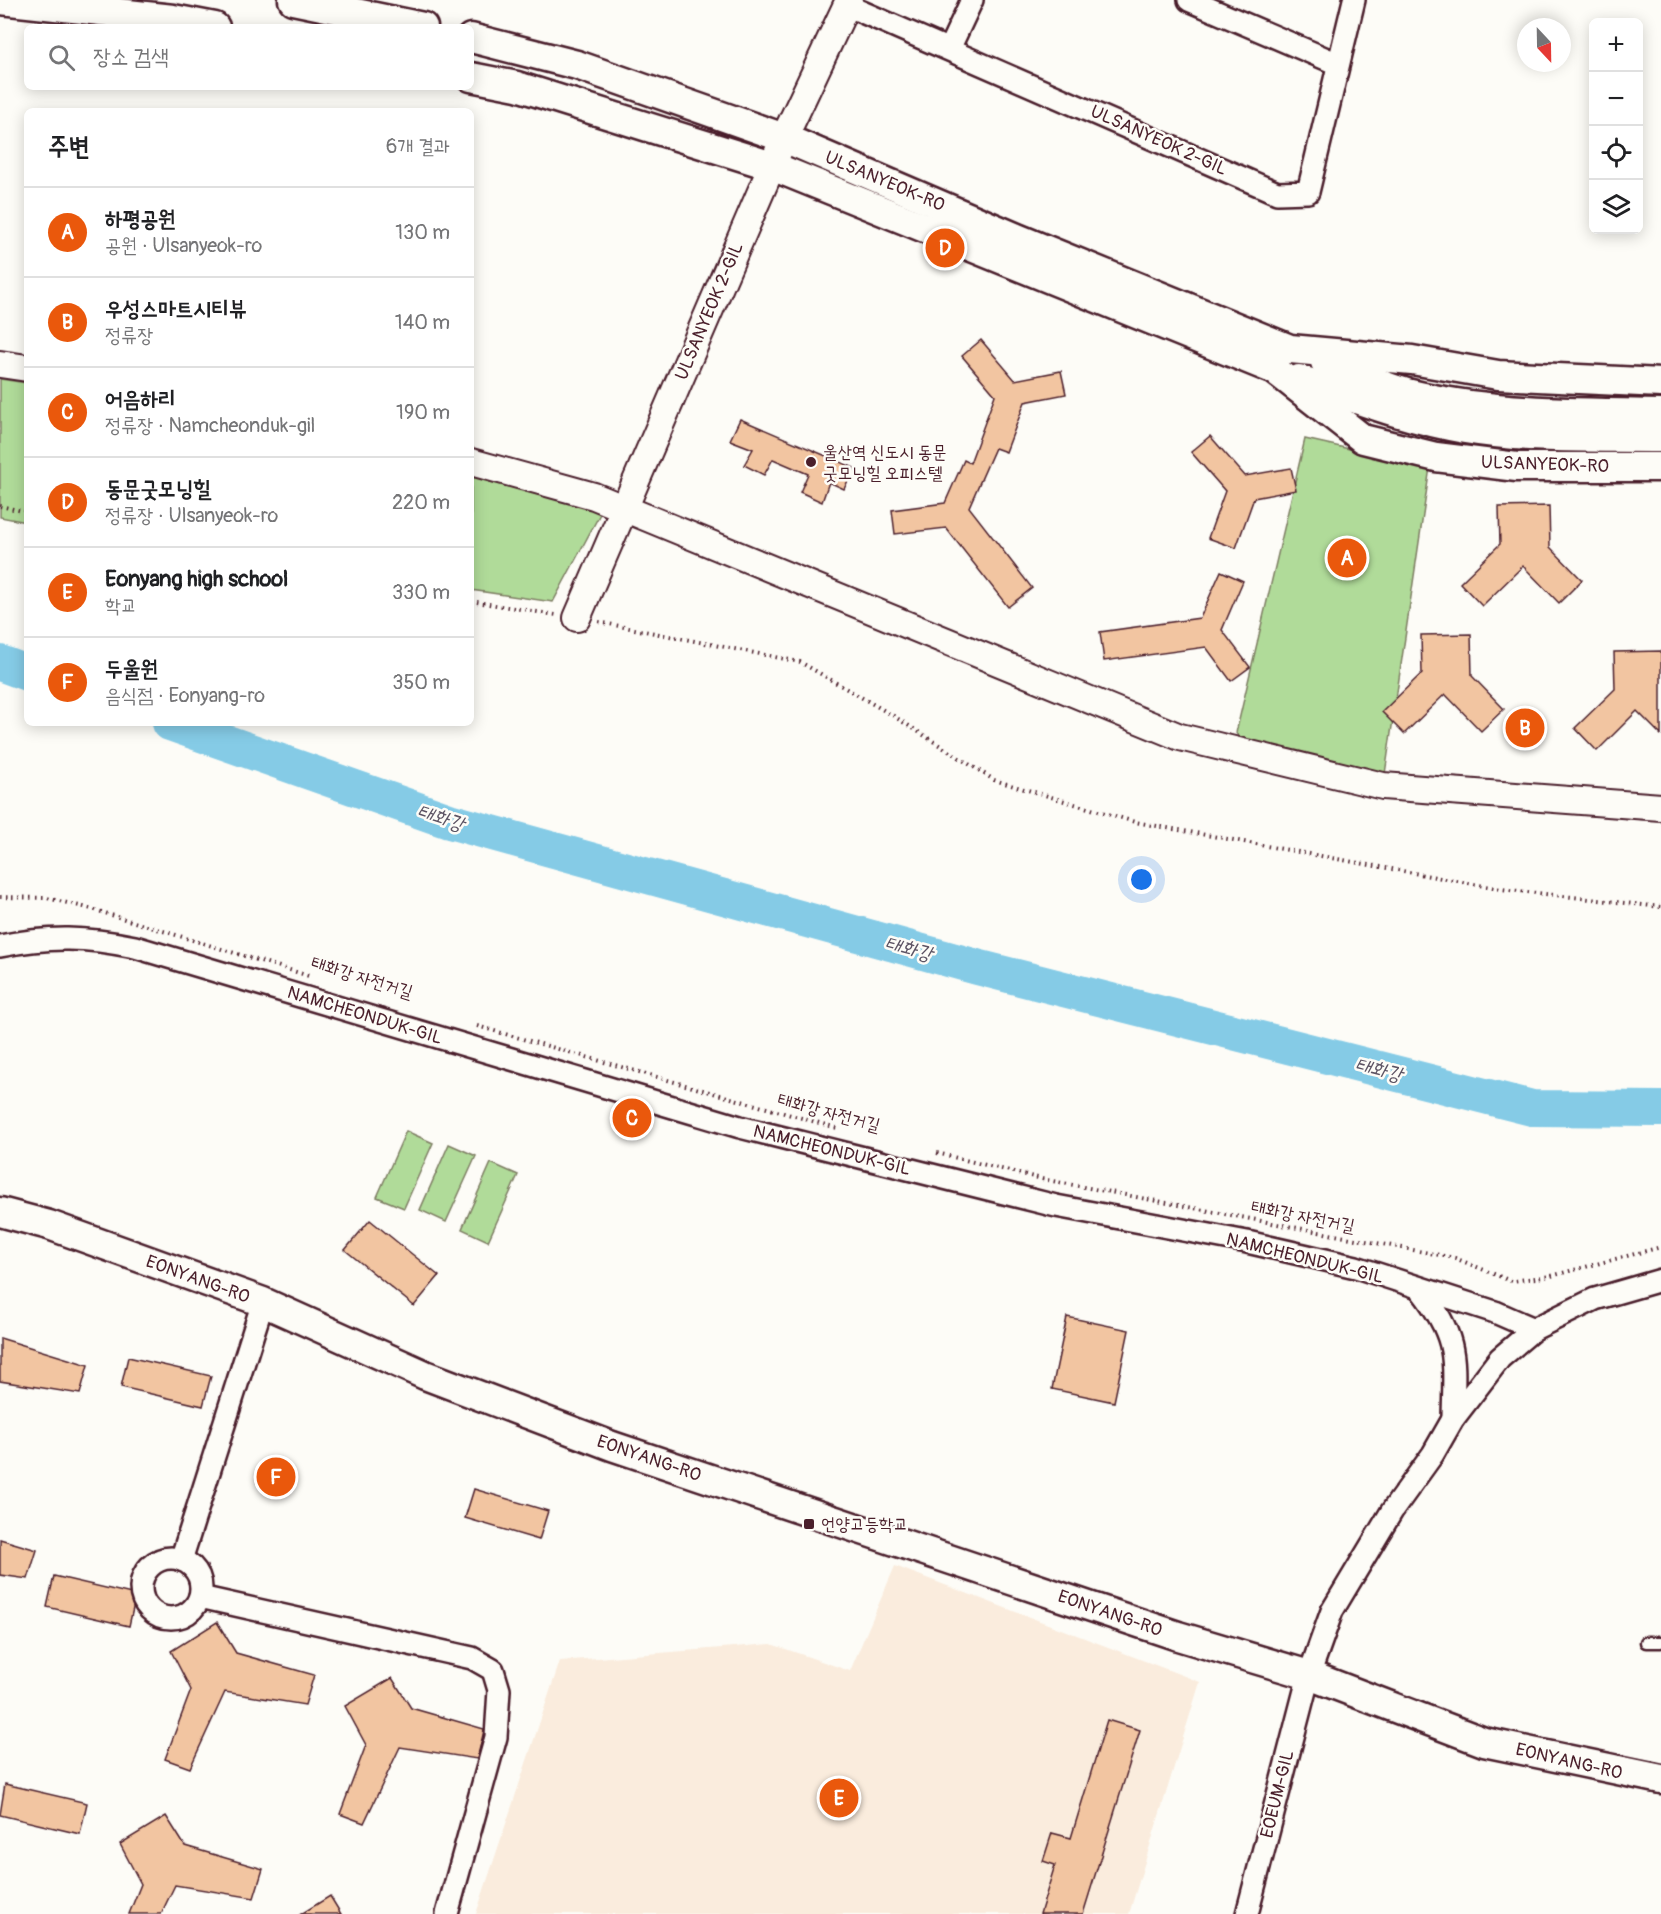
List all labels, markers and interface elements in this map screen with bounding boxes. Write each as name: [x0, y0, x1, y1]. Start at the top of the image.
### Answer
north arrow: [1517, 18, 1571, 72]
map controls: [1589, 18, 1643, 234]
button: +: [1589, 18, 1643, 72]
search box: [24, 24, 474, 90]
icon: search: [45, 41, 78, 74]
text: 장소 검색: [93, 43, 169, 71]
button: −: [1589, 72, 1643, 126]
street label: ULSANYEOK 2-GIL: [1087, 100, 1231, 181]
button: locate: [1589, 126, 1643, 180]
text: 주변: [48, 131, 90, 163]
text: 6개 결과: [386, 134, 450, 159]
street label: ULSANYEOK-RO: [821, 146, 948, 217]
button: layers: [1589, 180, 1643, 234]
text: 하평공원: [105, 205, 176, 233]
text: A: [61, 220, 74, 245]
text: 130 m: [395, 220, 450, 245]
pin: D: [926, 226, 964, 270]
text: 공원 · Ulsanyeok-ro: [105, 233, 262, 258]
street label: ULSANYEOK 2-GIL: [670, 239, 749, 383]
text: 우성스마트시티뷰: [105, 295, 247, 323]
text: B: [62, 310, 73, 335]
text: 140 m: [395, 310, 450, 335]
text: 정류장: [105, 323, 153, 348]
text: 어음하리: [105, 385, 176, 413]
text: C: [61, 400, 74, 425]
text: 190 m: [396, 400, 450, 425]
text: 정류장 · Namcheonduk-gil: [105, 413, 315, 438]
place label: 울산역 신도시 동문 굿모닝힐 오피스텔: [823, 441, 947, 485]
street label: ULSANYEOK-RO: [1481, 451, 1609, 478]
marker: 울산역 신도시 동문 굿모닝힐 오피스텔: [804, 455, 818, 469]
text: 동문굿모닝힐: [105, 475, 211, 503]
text: D: [61, 490, 74, 515]
text: 220 m: [392, 490, 450, 515]
text: 정류장 · Ulsanyeok-ro: [105, 503, 278, 528]
pin: A: [1328, 536, 1366, 580]
text: Eonyang high school: [105, 565, 288, 593]
text: E: [62, 580, 73, 605]
text: 330 m: [392, 580, 450, 605]
text: 학교: [105, 593, 137, 618]
text: 두울원: [105, 655, 158, 683]
text: F: [61, 670, 74, 695]
text: 350 m: [392, 670, 450, 695]
text: 음식점 · Eonyang-ro: [105, 683, 265, 708]
pin: B: [1506, 706, 1544, 750]
water label: 태화강: [414, 798, 470, 838]
your location: [1127, 865, 1156, 894]
water label: 태화강: [882, 930, 938, 968]
street label: 태화강 자전거길: [308, 951, 416, 1004]
street label: NAMCHEONDUK-GIL: [284, 981, 445, 1050]
water label: 태화강: [1352, 1052, 1408, 1088]
street label: 태화강 자전거길: [775, 1088, 883, 1137]
pin: C: [612, 1096, 652, 1140]
street label: NAMCHEONDUK-GIL: [751, 1120, 913, 1181]
street label: 태화강 자전거길: [1249, 1195, 1357, 1238]
street label: NAMCHEONDUK-GIL: [1224, 1228, 1386, 1289]
street label: EONYANG-RO: [143, 1250, 253, 1309]
street label: EONYANG-RO: [594, 1430, 704, 1487]
pin: F: [256, 1454, 296, 1500]
place label: 언양고등학교: [821, 1513, 908, 1536]
marker: 언양고등학교: [802, 1517, 816, 1531]
street label: EONYANG-RO: [1055, 1585, 1165, 1642]
street label: EONYANG-RO: [1513, 1738, 1624, 1785]
street label: EOEUM-GIL: [1255, 1748, 1300, 1840]
pin: E: [820, 1776, 858, 1820]

